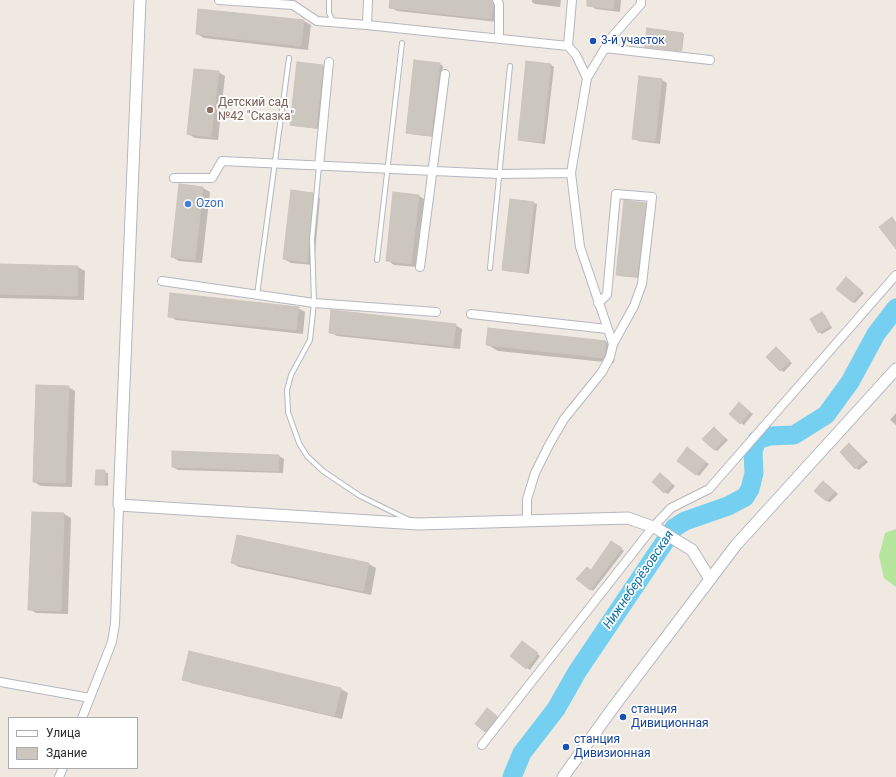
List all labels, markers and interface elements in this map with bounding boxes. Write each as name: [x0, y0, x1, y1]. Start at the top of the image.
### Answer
place label: 3-й участок: [601, 34, 665, 48]
marker: 3-й участок: [588, 36, 598, 46]
place label: Детский сад №42 "Сказка": [218, 96, 294, 124]
marker: Детский сад №42 "Сказка": [205, 105, 215, 115]
place label: Ozon: [196, 197, 224, 211]
marker: Ozon: [183, 199, 193, 209]
water label: Нижнеберёзовская: [600, 528, 678, 632]
place label: станция Дивиционная: [631, 703, 709, 731]
marker: станция Дивиционная: [618, 712, 628, 722]
legend: [8, 717, 138, 769]
text: Улица: [46, 726, 81, 740]
place label: станция Дивизионная: [574, 733, 651, 761]
marker: станция Дивизионная: [561, 742, 571, 752]
text: Здание: [46, 746, 87, 760]

